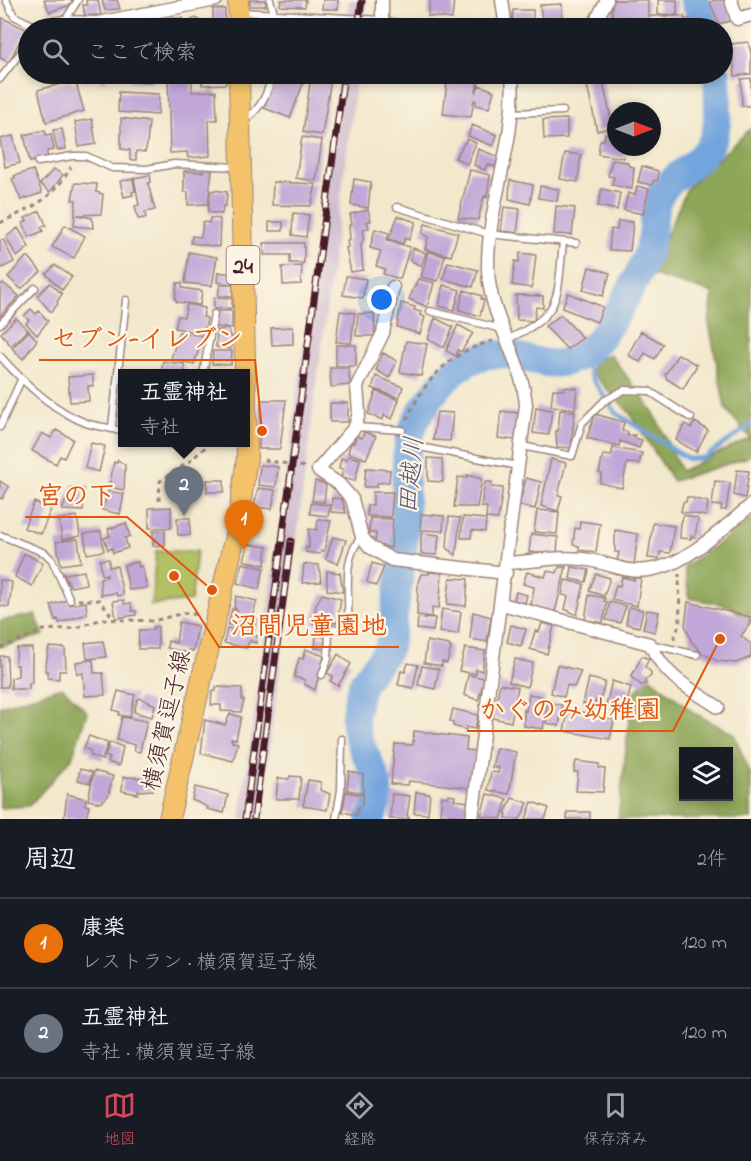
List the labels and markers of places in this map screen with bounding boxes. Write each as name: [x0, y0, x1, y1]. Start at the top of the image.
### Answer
callout: セブン-イレブン: [39, 316, 255, 360]
pin: 2: [164, 466, 204, 516]
callout: 宮の下: [25, 473, 127, 517]
pin: 1: [224, 500, 264, 550]
callout: 沼間児童園地: [219, 603, 399, 647]
callout: かぐのみ幼稚園: [467, 687, 673, 731]

